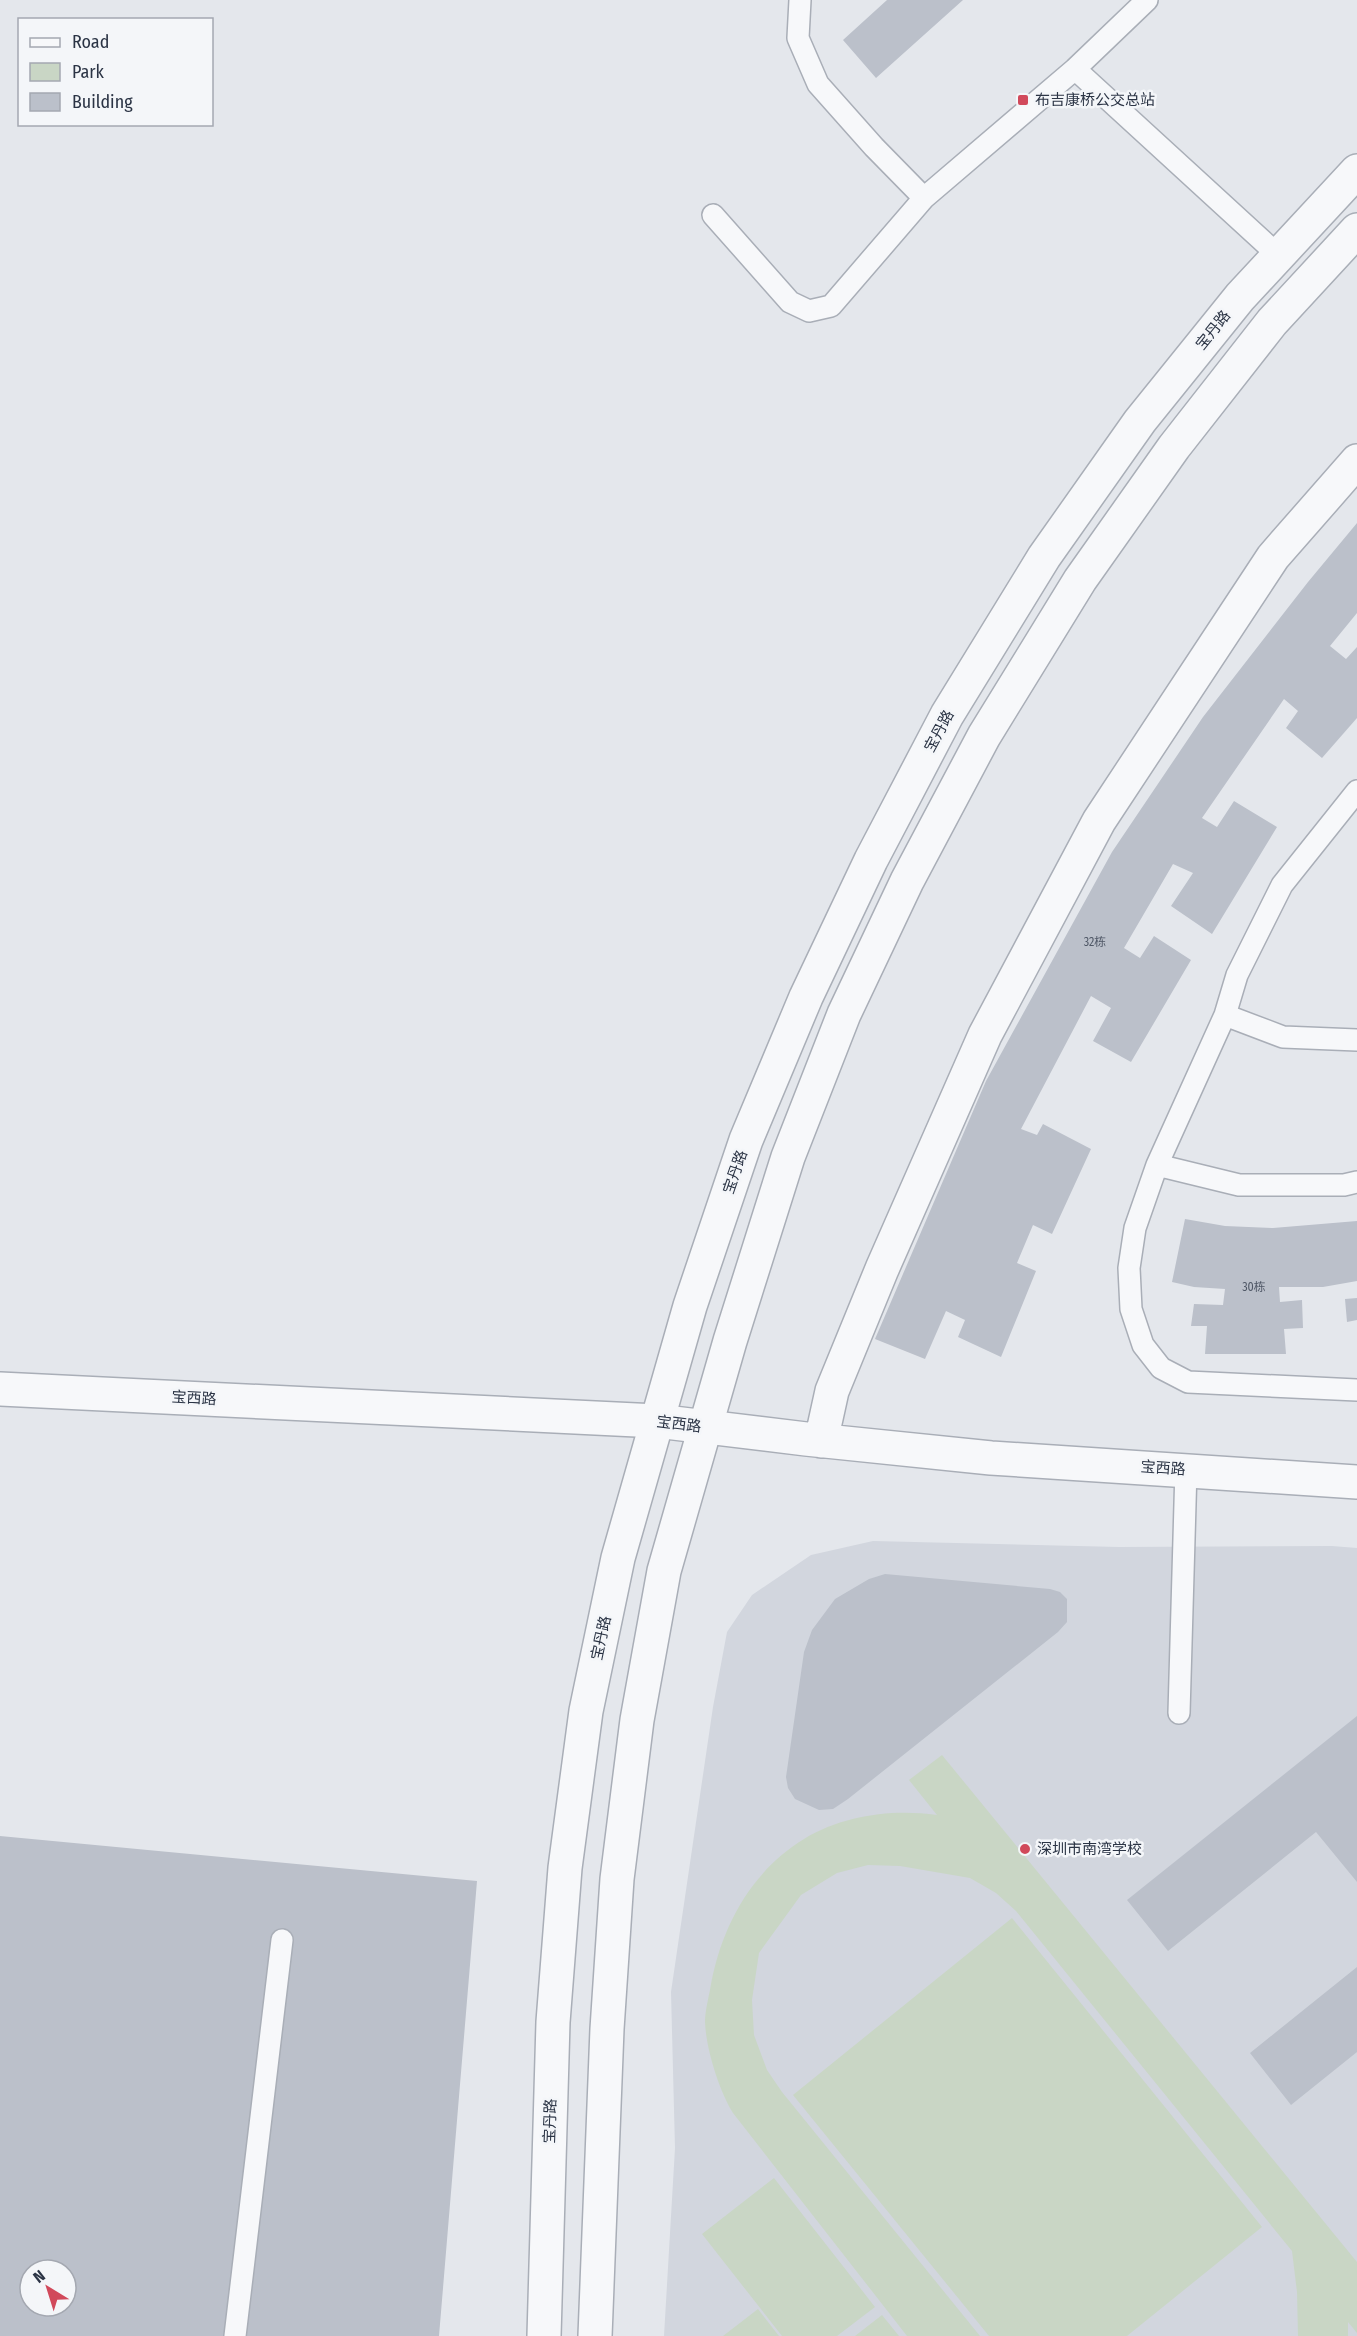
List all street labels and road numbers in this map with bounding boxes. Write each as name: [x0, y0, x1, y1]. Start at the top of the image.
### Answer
street label: 宝丹路: [1192, 307, 1234, 353]
street label: 宝丹路: [920, 707, 958, 755]
street label: 宝丹路: [719, 1148, 751, 1196]
street label: 宝西路: [171, 1388, 217, 1408]
street label: 宝西路: [656, 1412, 702, 1436]
street label: 宝西路: [1140, 1457, 1186, 1479]
street label: 宝丹路: [588, 1614, 614, 1662]
street label: 宝丹路: [540, 2098, 560, 2144]

